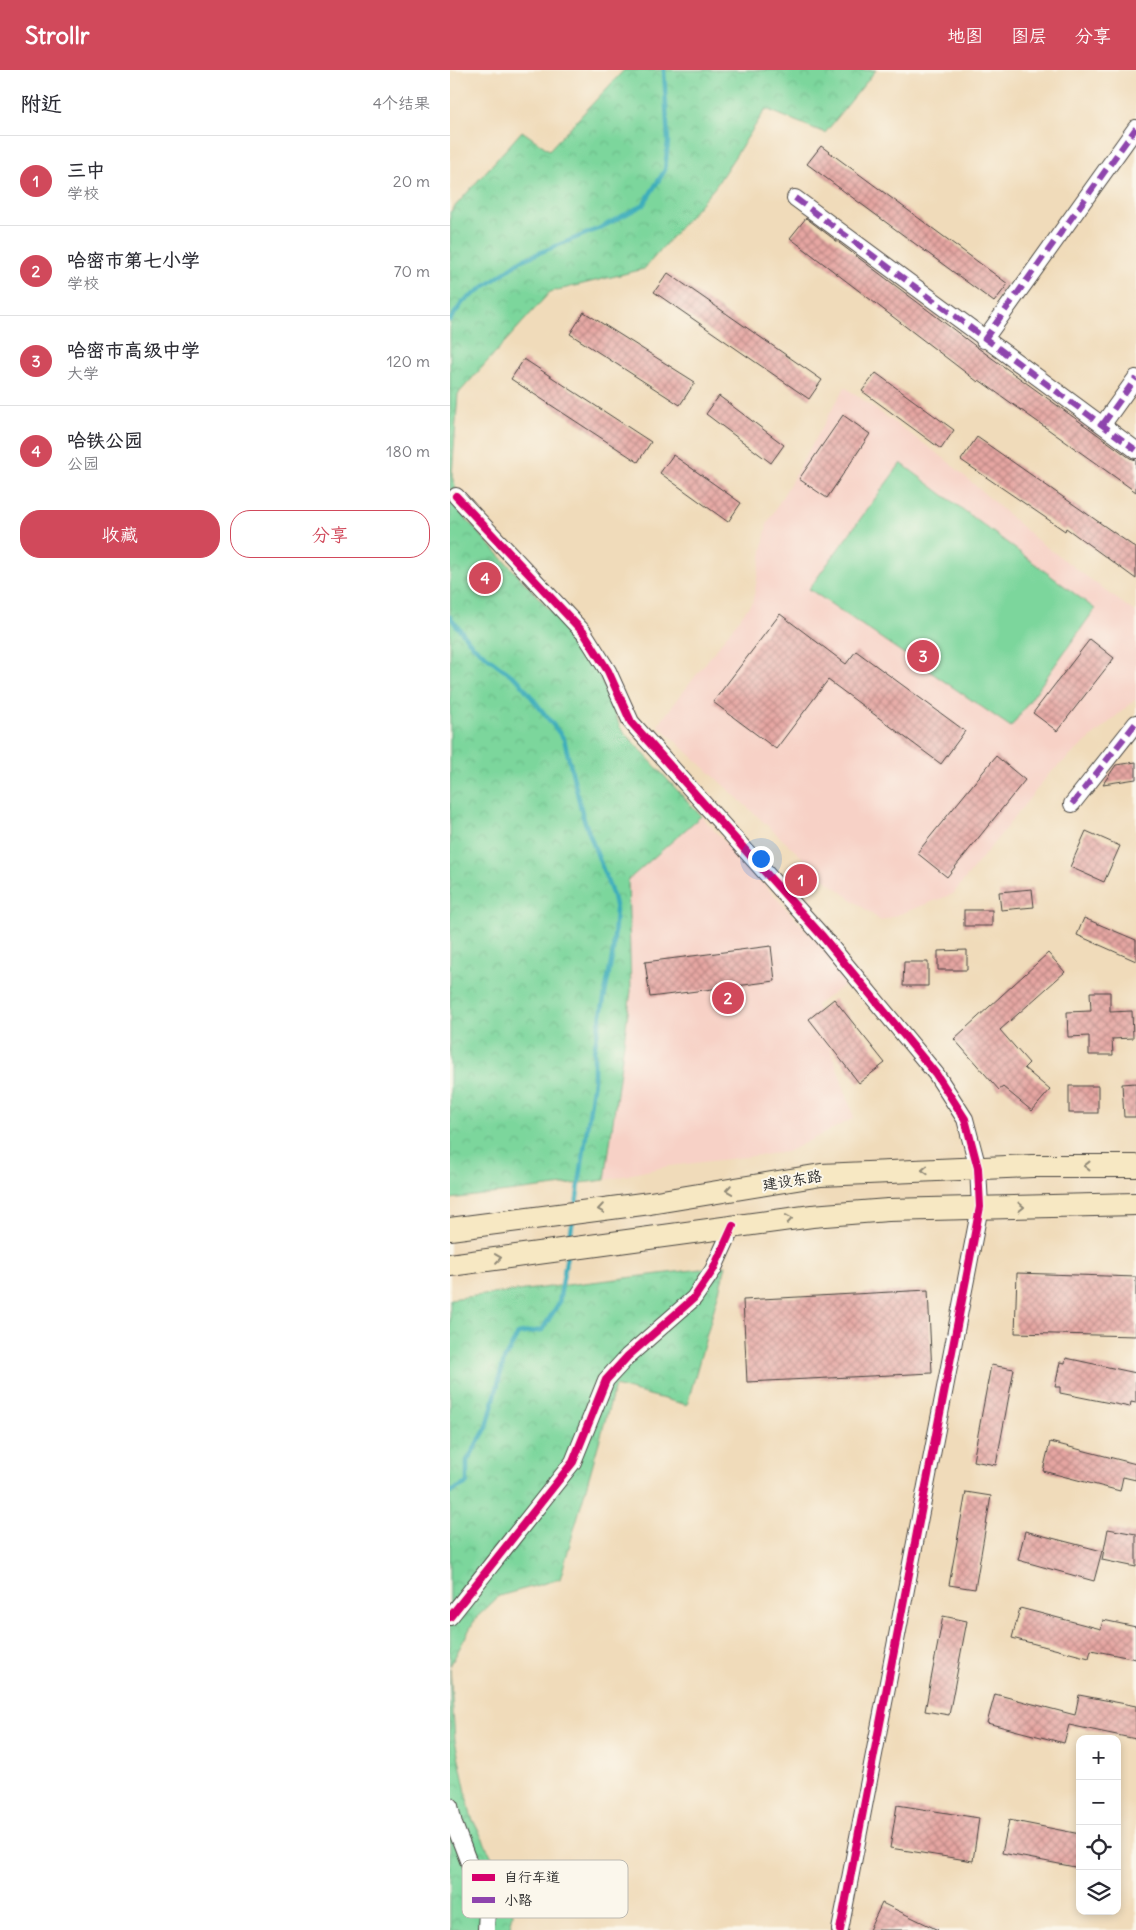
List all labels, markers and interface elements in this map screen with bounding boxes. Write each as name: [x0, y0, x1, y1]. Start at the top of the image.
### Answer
text: Strollr: [25, 20, 90, 50]
text: 地图: [947, 24, 983, 47]
text: 图层: [1011, 24, 1047, 47]
text: 分享: [1075, 24, 1111, 47]
text: 附近: [20, 90, 62, 117]
text: 4个结果: [373, 93, 430, 113]
text: 三中: [67, 158, 105, 182]
text: 1: [33, 171, 39, 191]
text: 20 m: [393, 171, 430, 191]
text: 学校: [67, 183, 99, 203]
text: 哈密市第七小学: [67, 248, 200, 272]
text: 2: [32, 261, 40, 281]
text: 70 m: [394, 261, 430, 281]
text: 学校: [67, 273, 99, 293]
text: 哈密市高级中学: [67, 338, 200, 362]
text: 3: [31, 351, 41, 371]
text: 120 m: [387, 351, 430, 371]
text: 大学: [67, 363, 99, 383]
text: 哈铁公园: [67, 428, 143, 452]
text: 4: [31, 441, 41, 461]
text: 180 m: [386, 441, 430, 461]
text: 公园: [67, 453, 99, 473]
button: 收藏: [20, 510, 220, 558]
button: 分享: [230, 510, 430, 558]
pin: 4: [469, 559, 501, 597]
pin: 3: [907, 637, 939, 675]
your location: [748, 846, 774, 872]
pin: 1: [785, 861, 817, 899]
pin: 2: [712, 979, 744, 1017]
one-way arrow: [1083, 1161, 1091, 1171]
one-way arrow: [921, 1164, 929, 1175]
street label: 建设东路: [761, 1166, 823, 1194]
one-way arrow: [724, 1185, 733, 1195]
one-way arrow: [1017, 1201, 1025, 1212]
one-way arrow: [597, 1204, 606, 1214]
one-way arrow: [785, 1214, 793, 1225]
one-way arrow: [495, 1253, 503, 1264]
map controls: [1076, 1735, 1121, 1915]
button: +: [1076, 1735, 1121, 1780]
button: −: [1076, 1780, 1121, 1825]
button: locate: [1076, 1825, 1121, 1870]
legend: [462, 1860, 628, 1918]
text: 自行车道: [504, 1868, 560, 1886]
button: layers: [1076, 1870, 1121, 1915]
text: 小路: [504, 1891, 532, 1909]

